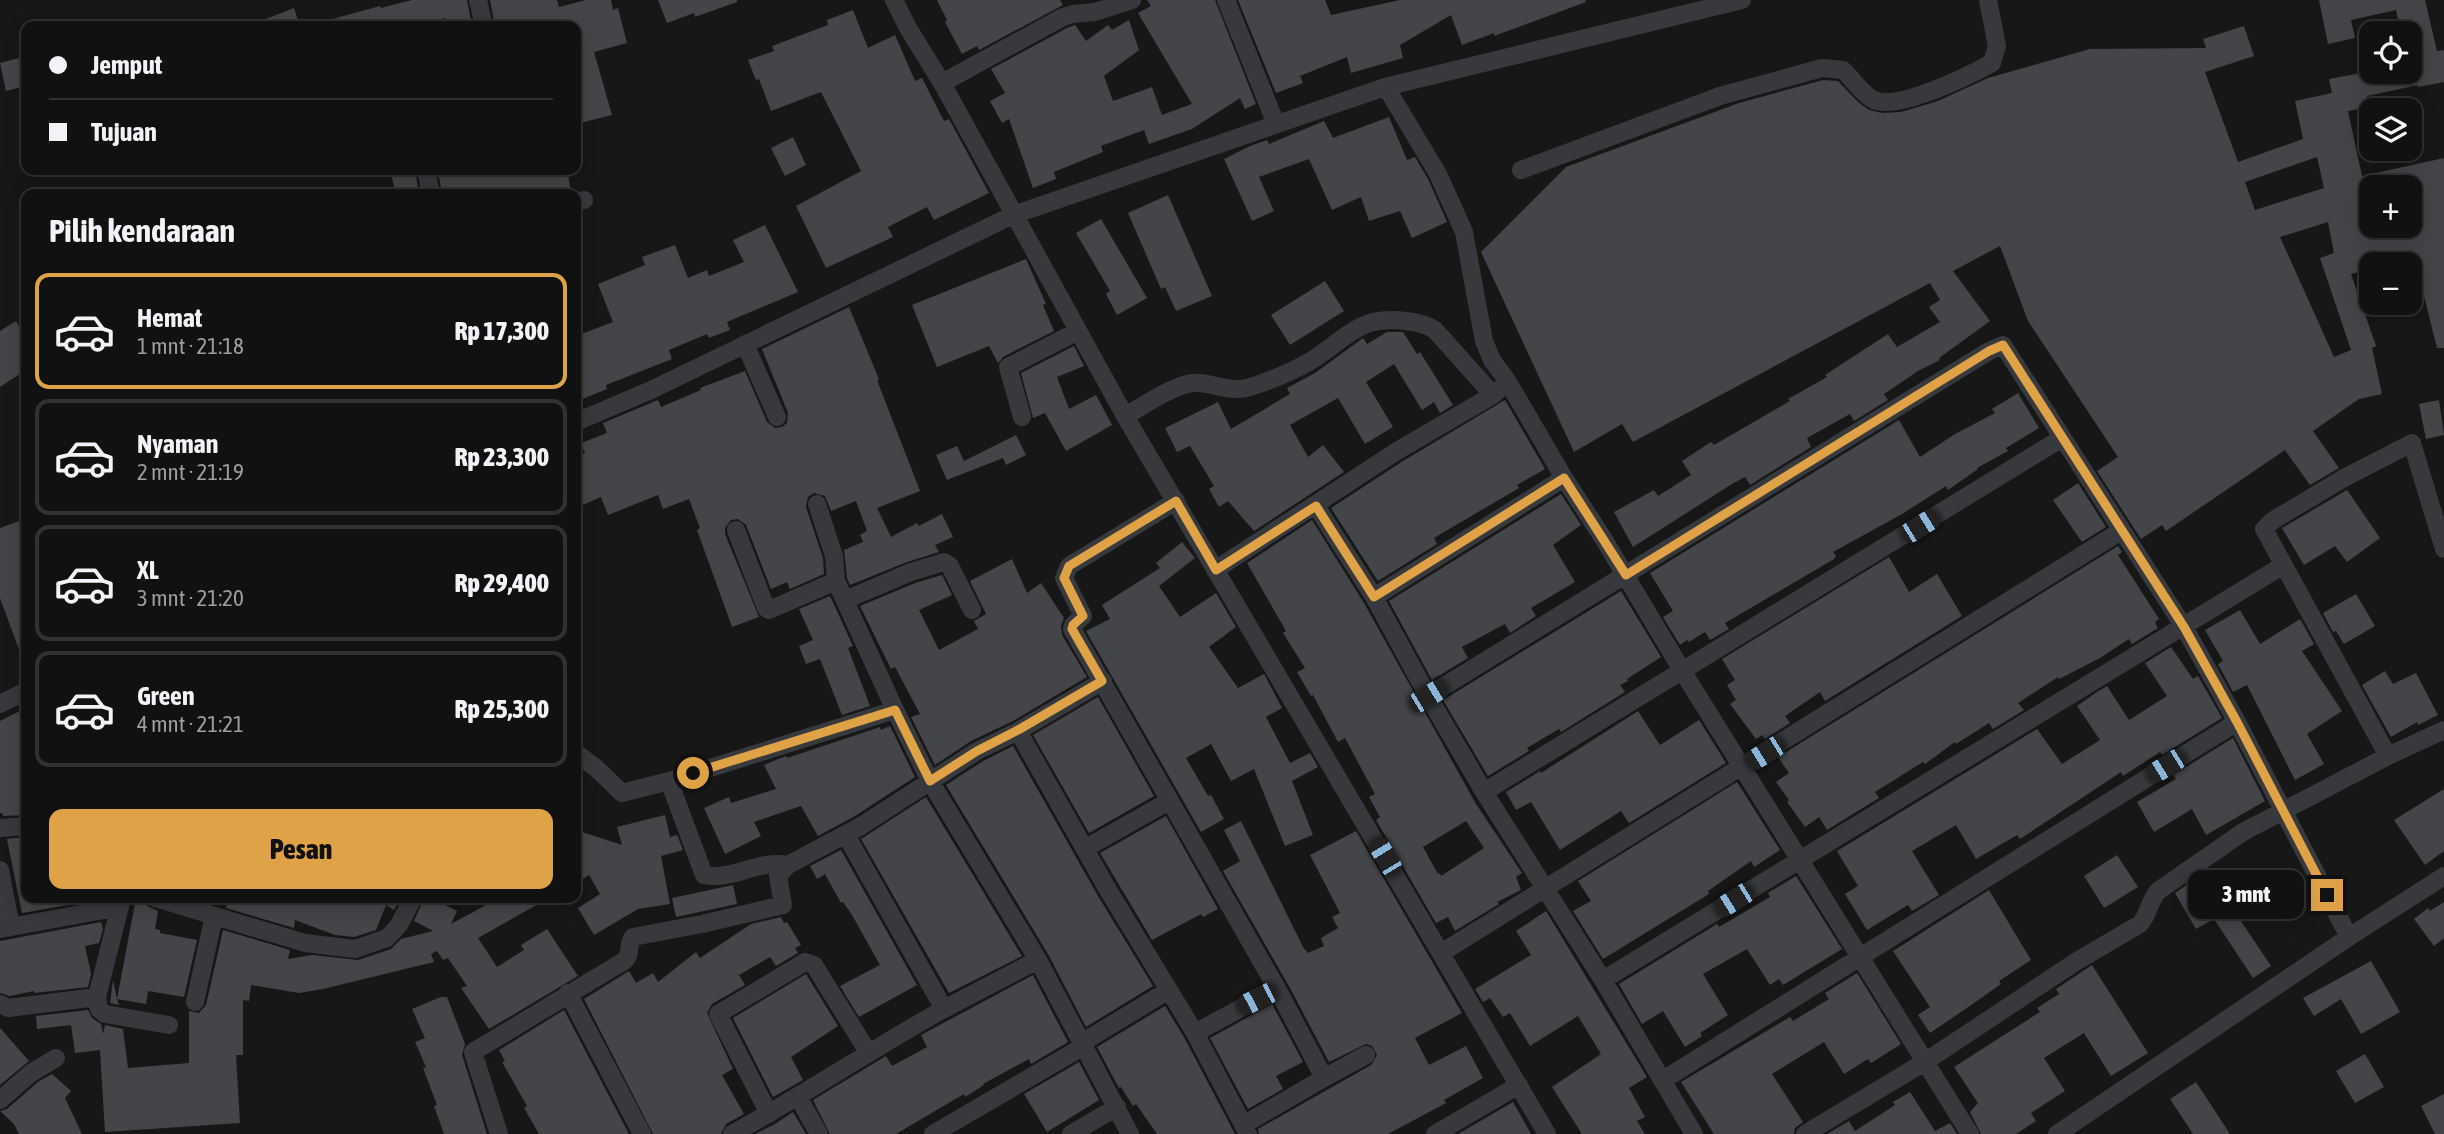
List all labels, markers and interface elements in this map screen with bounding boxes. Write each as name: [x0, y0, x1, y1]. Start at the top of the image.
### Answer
map controls: [2359, 21, 2422, 315]
button: locate: [2359, 21, 2422, 84]
text: Jemput: [91, 50, 162, 80]
button: layers: [2359, 98, 2422, 161]
text: Tujuan: [91, 117, 157, 147]
button: +: [2359, 175, 2422, 238]
text: Pilih kendaraan: [49, 212, 235, 249]
button: −: [2359, 252, 2422, 315]
icon: car: [53, 300, 116, 363]
text: Hemat: [137, 303, 202, 333]
text: Rp 17,300: [454, 316, 549, 346]
text: 1 mnt · 21:18: [137, 333, 244, 359]
icon: car: [53, 426, 116, 489]
text: Nyaman: [137, 429, 218, 459]
text: Rp 23,300: [454, 442, 549, 472]
text: 2 mnt · 21:19: [137, 459, 244, 485]
car: [1897, 506, 1944, 546]
icon: car: [53, 552, 116, 615]
text: XL: [137, 555, 159, 585]
text: Rp 29,400: [454, 568, 549, 598]
text: 3 mnt · 21:20: [137, 585, 244, 611]
car: [1405, 676, 1452, 716]
icon: car: [53, 678, 116, 741]
text: Green: [137, 681, 195, 711]
text: Rp 25,300: [454, 694, 549, 724]
text: 4 mnt · 21:21: [137, 711, 244, 737]
car: [1742, 733, 1789, 773]
car: [2143, 746, 2190, 786]
route start: [677, 757, 709, 789]
button: Pesan: [49, 809, 553, 889]
car: [1366, 834, 1405, 880]
callout: 3 mnt: [2187, 870, 2302, 920]
route end: [2311, 879, 2343, 911]
car: [1711, 880, 1758, 920]
text: 3 mnt: [2222, 881, 2270, 907]
car: [1234, 980, 1281, 1018]

